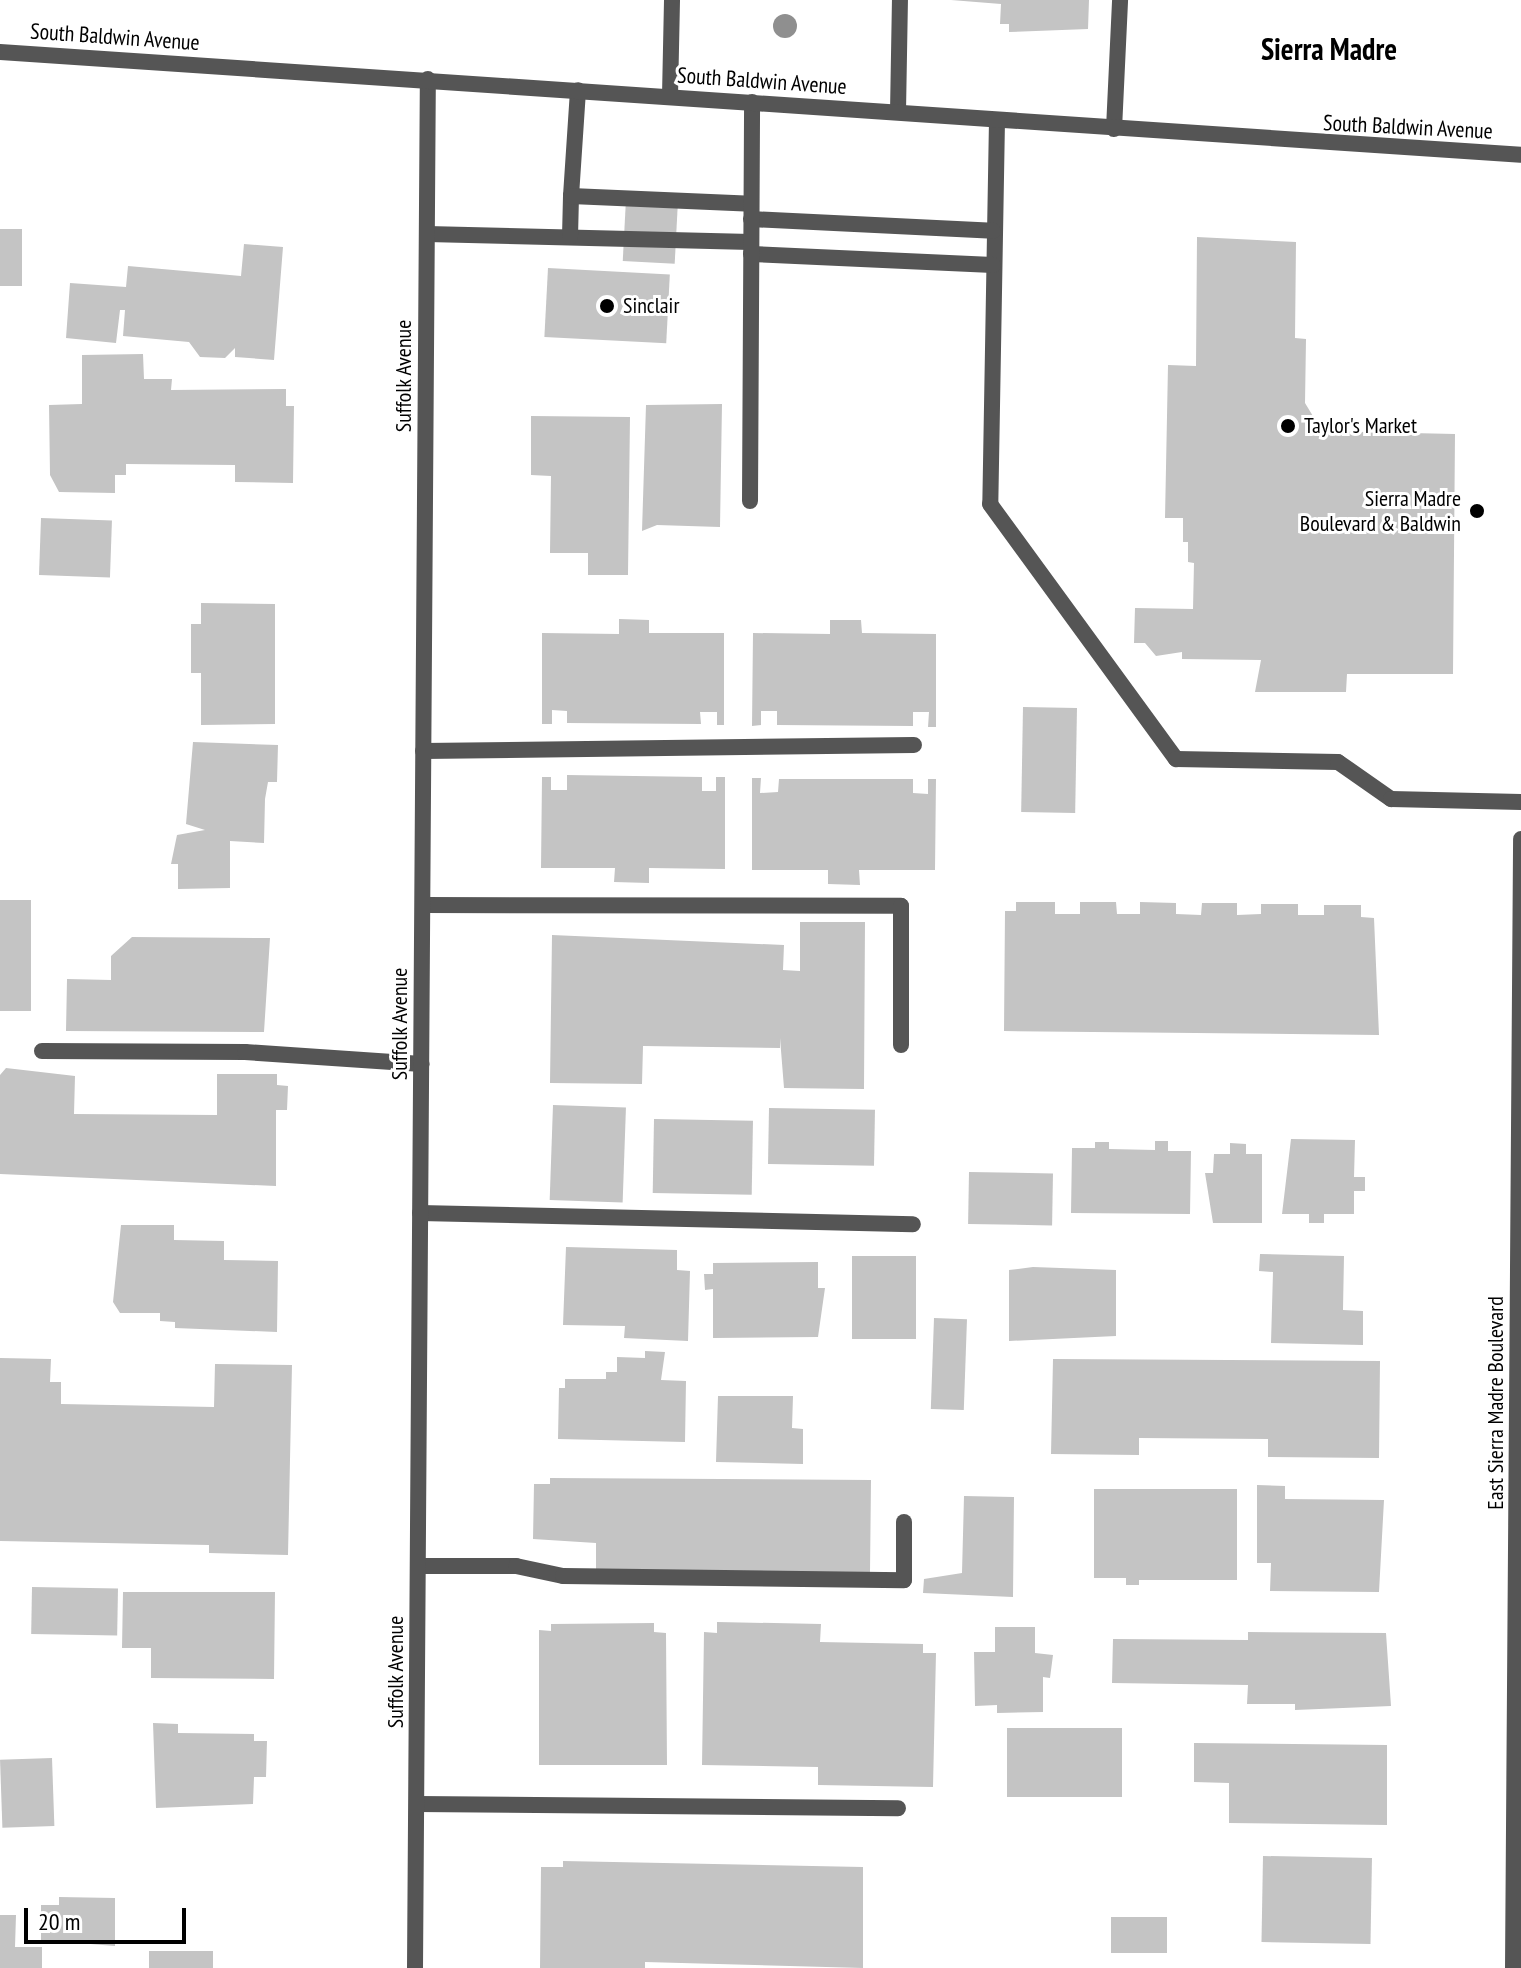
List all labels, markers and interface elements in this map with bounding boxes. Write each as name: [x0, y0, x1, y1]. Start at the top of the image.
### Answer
street label: South Baldwin Avenue: [29, 18, 201, 56]
district label: Sierra Madre: [1261, 31, 1397, 67]
street label: South Baldwin Avenue: [676, 62, 848, 100]
street label: South Baldwin Avenue: [1322, 109, 1494, 145]
place label: Sinclair: [623, 293, 679, 319]
marker: Sinclair: [598, 297, 616, 315]
street label: Suffolk Avenue: [391, 319, 417, 433]
place label: Taylor's Market: [1304, 413, 1417, 439]
marker: Taylor's Market: [1279, 417, 1297, 435]
place label: Sierra Madre Boulevard & Baldwin: [1300, 485, 1461, 536]
marker: Sierra Madre Boulevard & Baldwin: [1468, 502, 1486, 520]
street label: Suffolk Avenue: [387, 967, 413, 1081]
street label: East Sierra Madre Boulevard: [1483, 1296, 1509, 1510]
street label: Suffolk Avenue: [383, 1615, 409, 1729]
scale bar: [28, 1892, 190, 1942]
text: 20 m: [38, 1906, 80, 1937]

